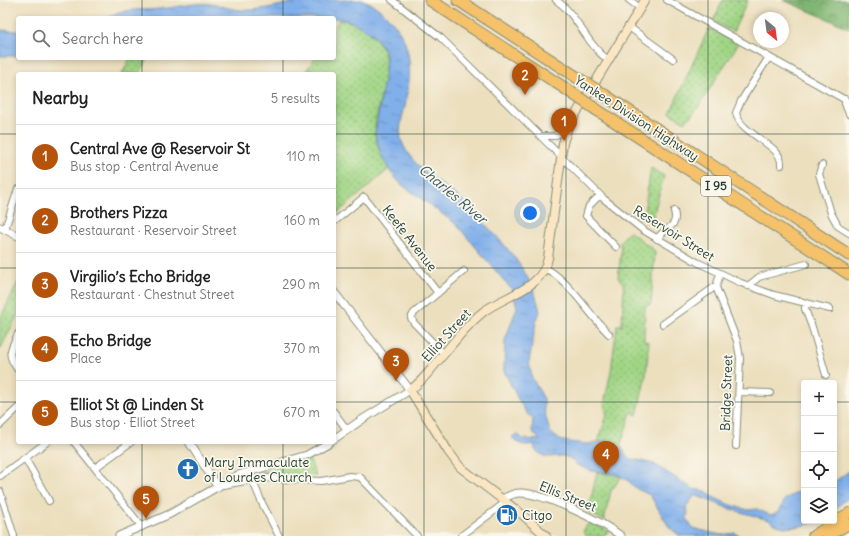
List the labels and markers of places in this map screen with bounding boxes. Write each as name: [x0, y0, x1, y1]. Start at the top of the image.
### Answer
pin: 2: [512, 62, 538, 95]
pin: 1: [551, 108, 577, 141]
pin: 3: [383, 348, 409, 381]
pin: 4: [593, 441, 619, 474]
place label: Mary Immaculate of Lourdes Church: [204, 454, 313, 486]
church icon: Mary Immaculate of Lourdes Church: [175, 456, 201, 482]
pin: 5: [133, 486, 159, 519]
fuel station icon: Citgo: [494, 502, 520, 528]
place label: Citgo: [522, 507, 552, 524]

